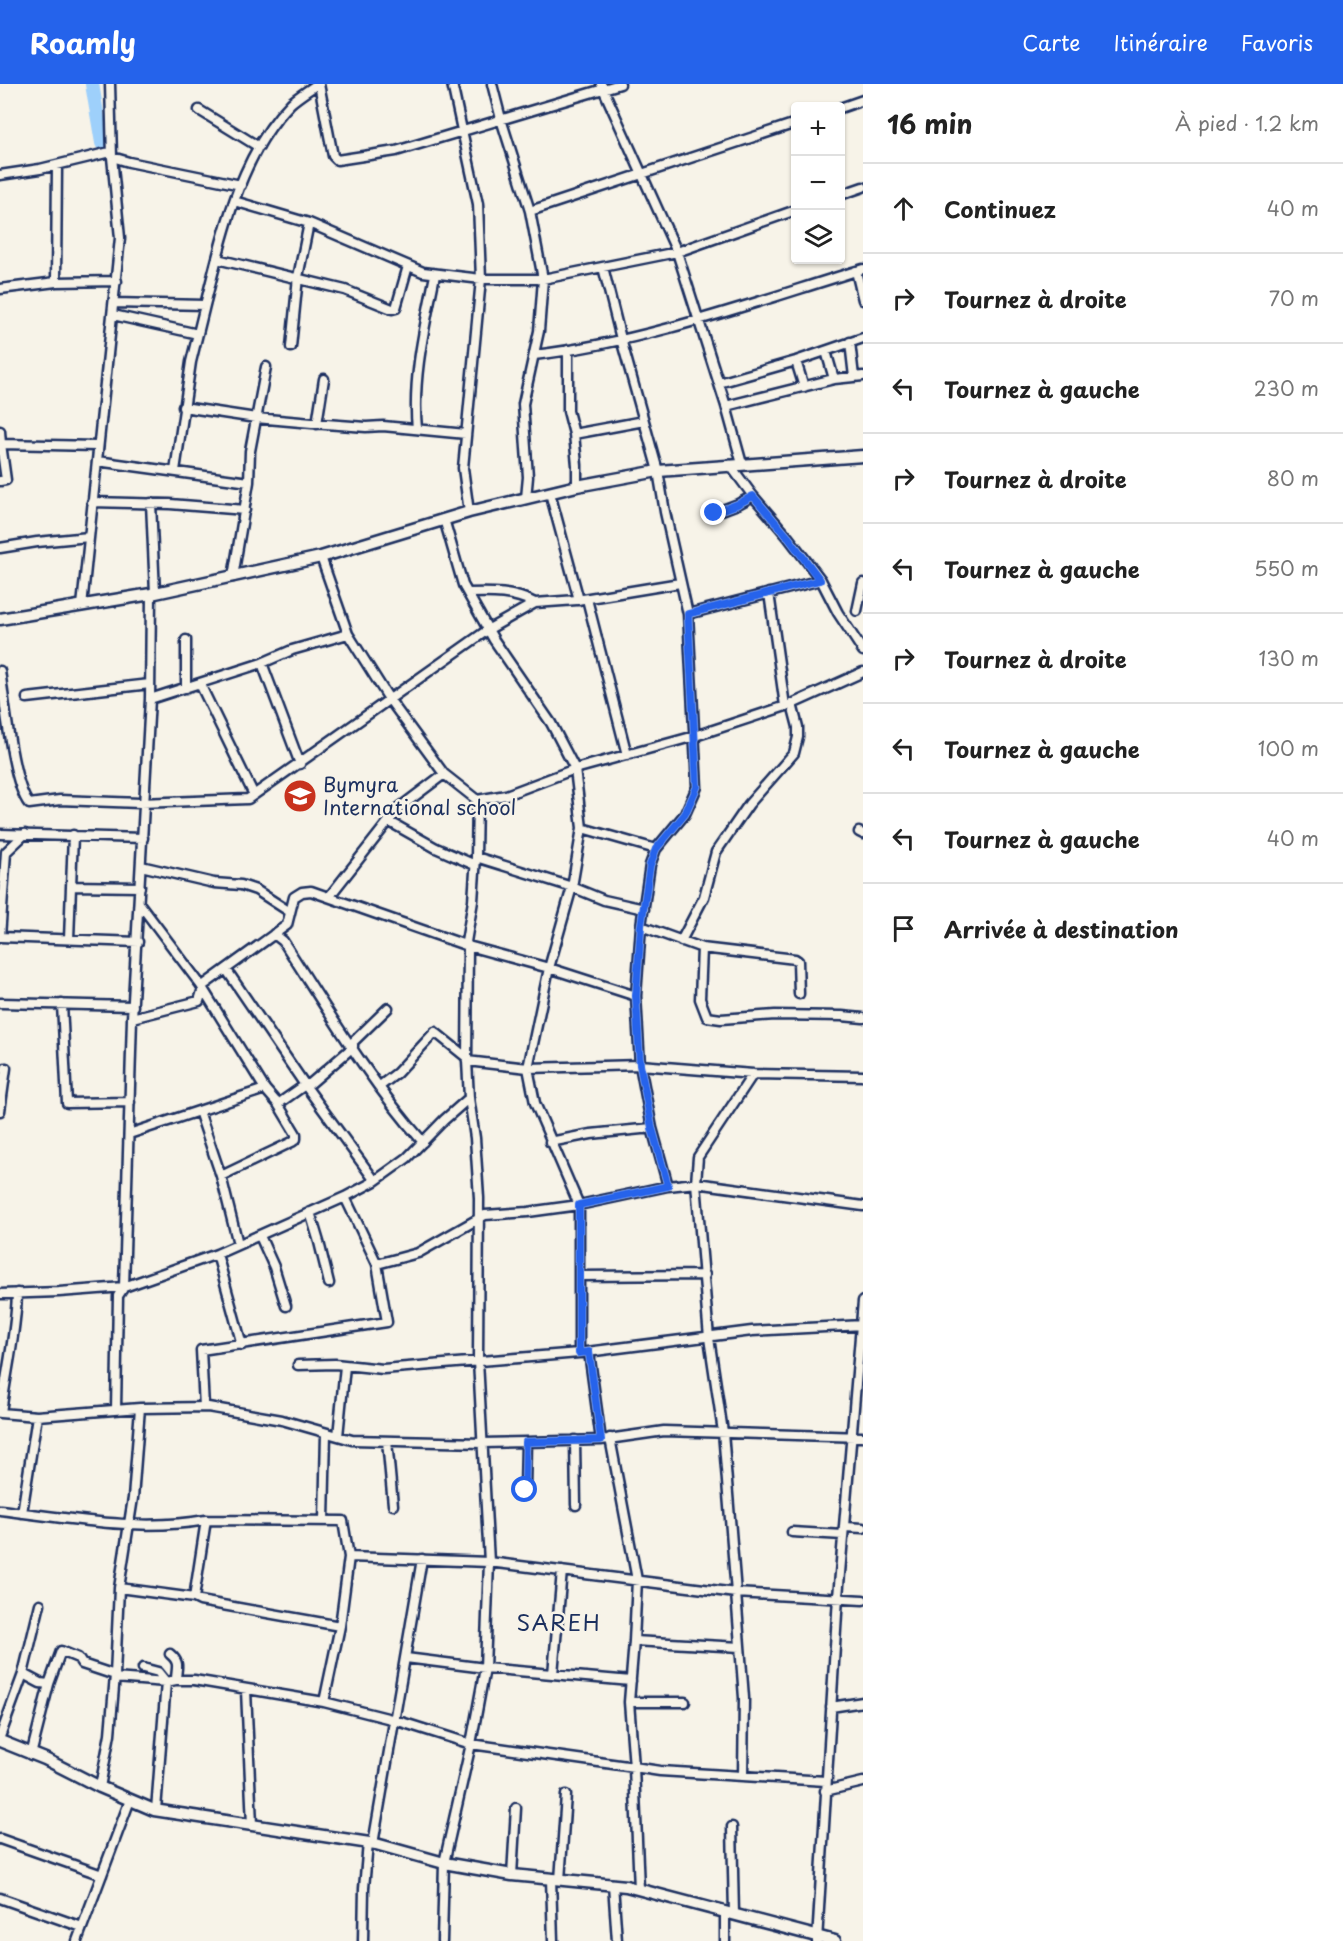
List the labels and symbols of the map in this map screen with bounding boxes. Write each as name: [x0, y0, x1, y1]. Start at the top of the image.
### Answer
route end: [700, 499, 726, 525]
place label: Bymyra International school: [323, 769, 516, 822]
school or university icon: Bymyra International school: [282, 778, 318, 814]
route start: [511, 1476, 537, 1502]
district label: SAREH: [517, 1605, 601, 1638]

